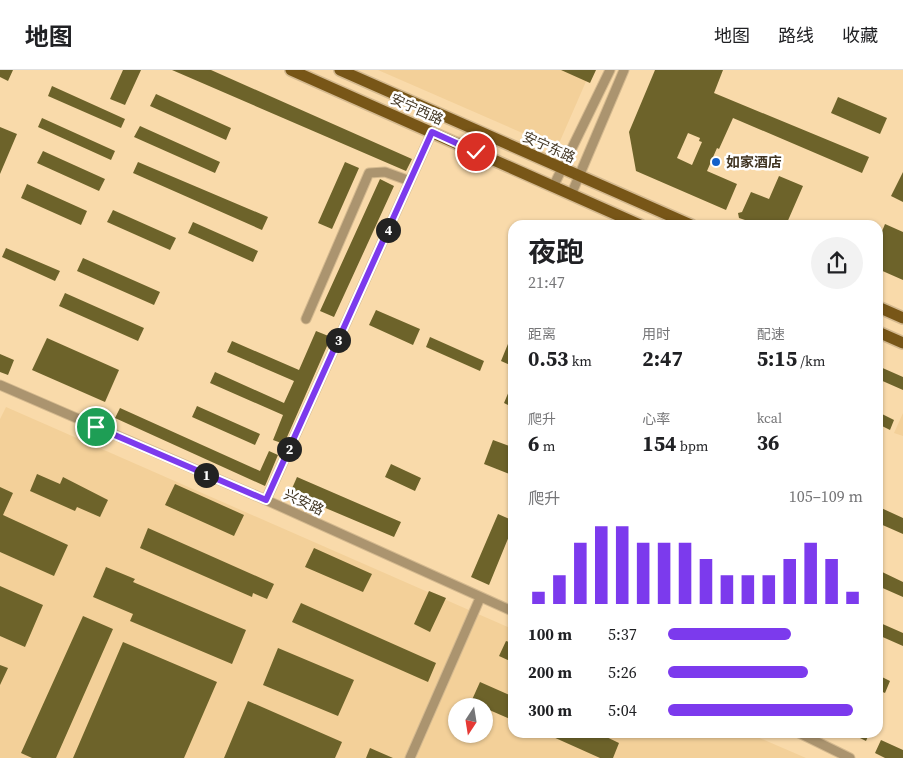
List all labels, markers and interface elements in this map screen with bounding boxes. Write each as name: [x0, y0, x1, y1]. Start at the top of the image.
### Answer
text: 地图: [25, 20, 73, 53]
text: 地图: [714, 23, 750, 48]
text: 路线: [778, 23, 814, 48]
text: 收藏: [842, 23, 878, 48]
street label: 安宁西路: [387, 88, 447, 130]
street label: 安宁东路: [519, 126, 579, 168]
pin: [455, 131, 497, 173]
icon: check: [462, 138, 490, 166]
place label: 如家酒店: [726, 152, 782, 172]
marker: 如家酒店: [710, 156, 722, 168]
pin: 4: [376, 218, 400, 242]
text: 4: [385, 220, 392, 240]
text: 夜跑: [528, 233, 584, 271]
button: share: [811, 237, 863, 289]
text: 21:47: [528, 271, 565, 293]
text: 距离: [528, 324, 556, 344]
text: 用时: [642, 324, 670, 344]
text: 配速: [757, 324, 785, 344]
pin: 3: [326, 328, 350, 352]
text: 3: [335, 330, 342, 350]
text: 0.53: [528, 344, 568, 373]
text: 2:47: [642, 344, 683, 373]
text: 5:15: [757, 344, 797, 373]
text: km: [568, 351, 592, 371]
text: /km: [797, 351, 825, 371]
pin: [75, 406, 117, 448]
text: kcal: [757, 408, 782, 428]
text: 爬升: [528, 409, 556, 429]
text: 心率: [642, 409, 670, 429]
icon: arrive: [82, 413, 110, 441]
text: 36: [757, 428, 779, 457]
text: 6: [528, 429, 539, 458]
text: 154: [642, 429, 676, 458]
pin: 2: [276, 436, 302, 462]
text: m: [539, 436, 555, 456]
text: bpm: [676, 436, 708, 456]
text: 2: [286, 439, 293, 459]
pin: 1: [194, 462, 218, 488]
text: 1: [203, 465, 210, 485]
street label: 兴安路: [281, 484, 327, 520]
text: 105–109 m: [789, 485, 863, 507]
text: 爬升: [528, 487, 560, 509]
text: 100 m: [528, 623, 572, 645]
text: 5:37: [608, 623, 637, 645]
text: 200 m: [528, 661, 572, 683]
text: 5:26: [608, 661, 637, 683]
north arrow: [448, 698, 492, 742]
map controls: [448, 698, 493, 743]
text: 300 m: [528, 699, 572, 721]
text: 5:04: [608, 699, 637, 721]

